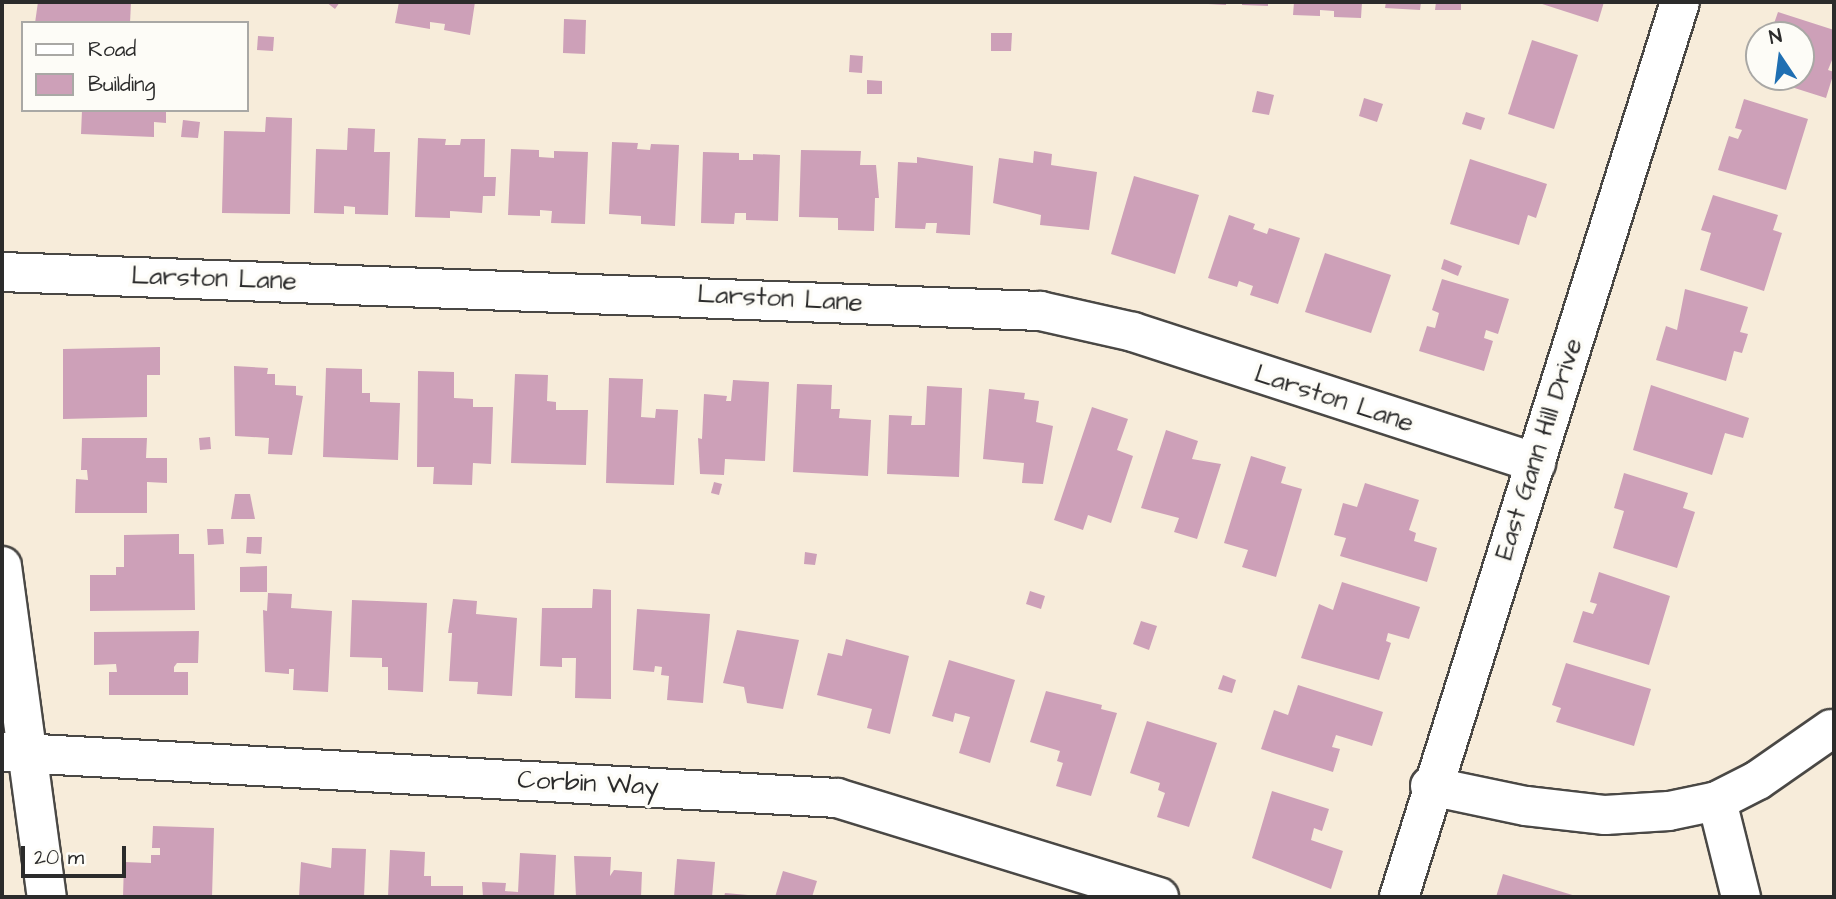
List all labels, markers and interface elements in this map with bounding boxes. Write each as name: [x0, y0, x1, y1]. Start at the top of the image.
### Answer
legend: [21, 21, 248, 112]
north arrow: [1745, 21, 1815, 91]
text: N: [1767, 23, 1784, 51]
text: Road: [88, 35, 136, 64]
text: Building: [88, 70, 155, 99]
street label: Larston Lane: [131, 261, 297, 297]
street label: Larston Lane: [697, 279, 863, 319]
street label: East Gann Hill Drive: [1488, 334, 1590, 564]
street label: Larston Lane: [1250, 359, 1418, 439]
street label: Corbin Way: [517, 765, 659, 803]
scale bar: [24, 832, 130, 876]
text: 20 m: [34, 843, 84, 872]

